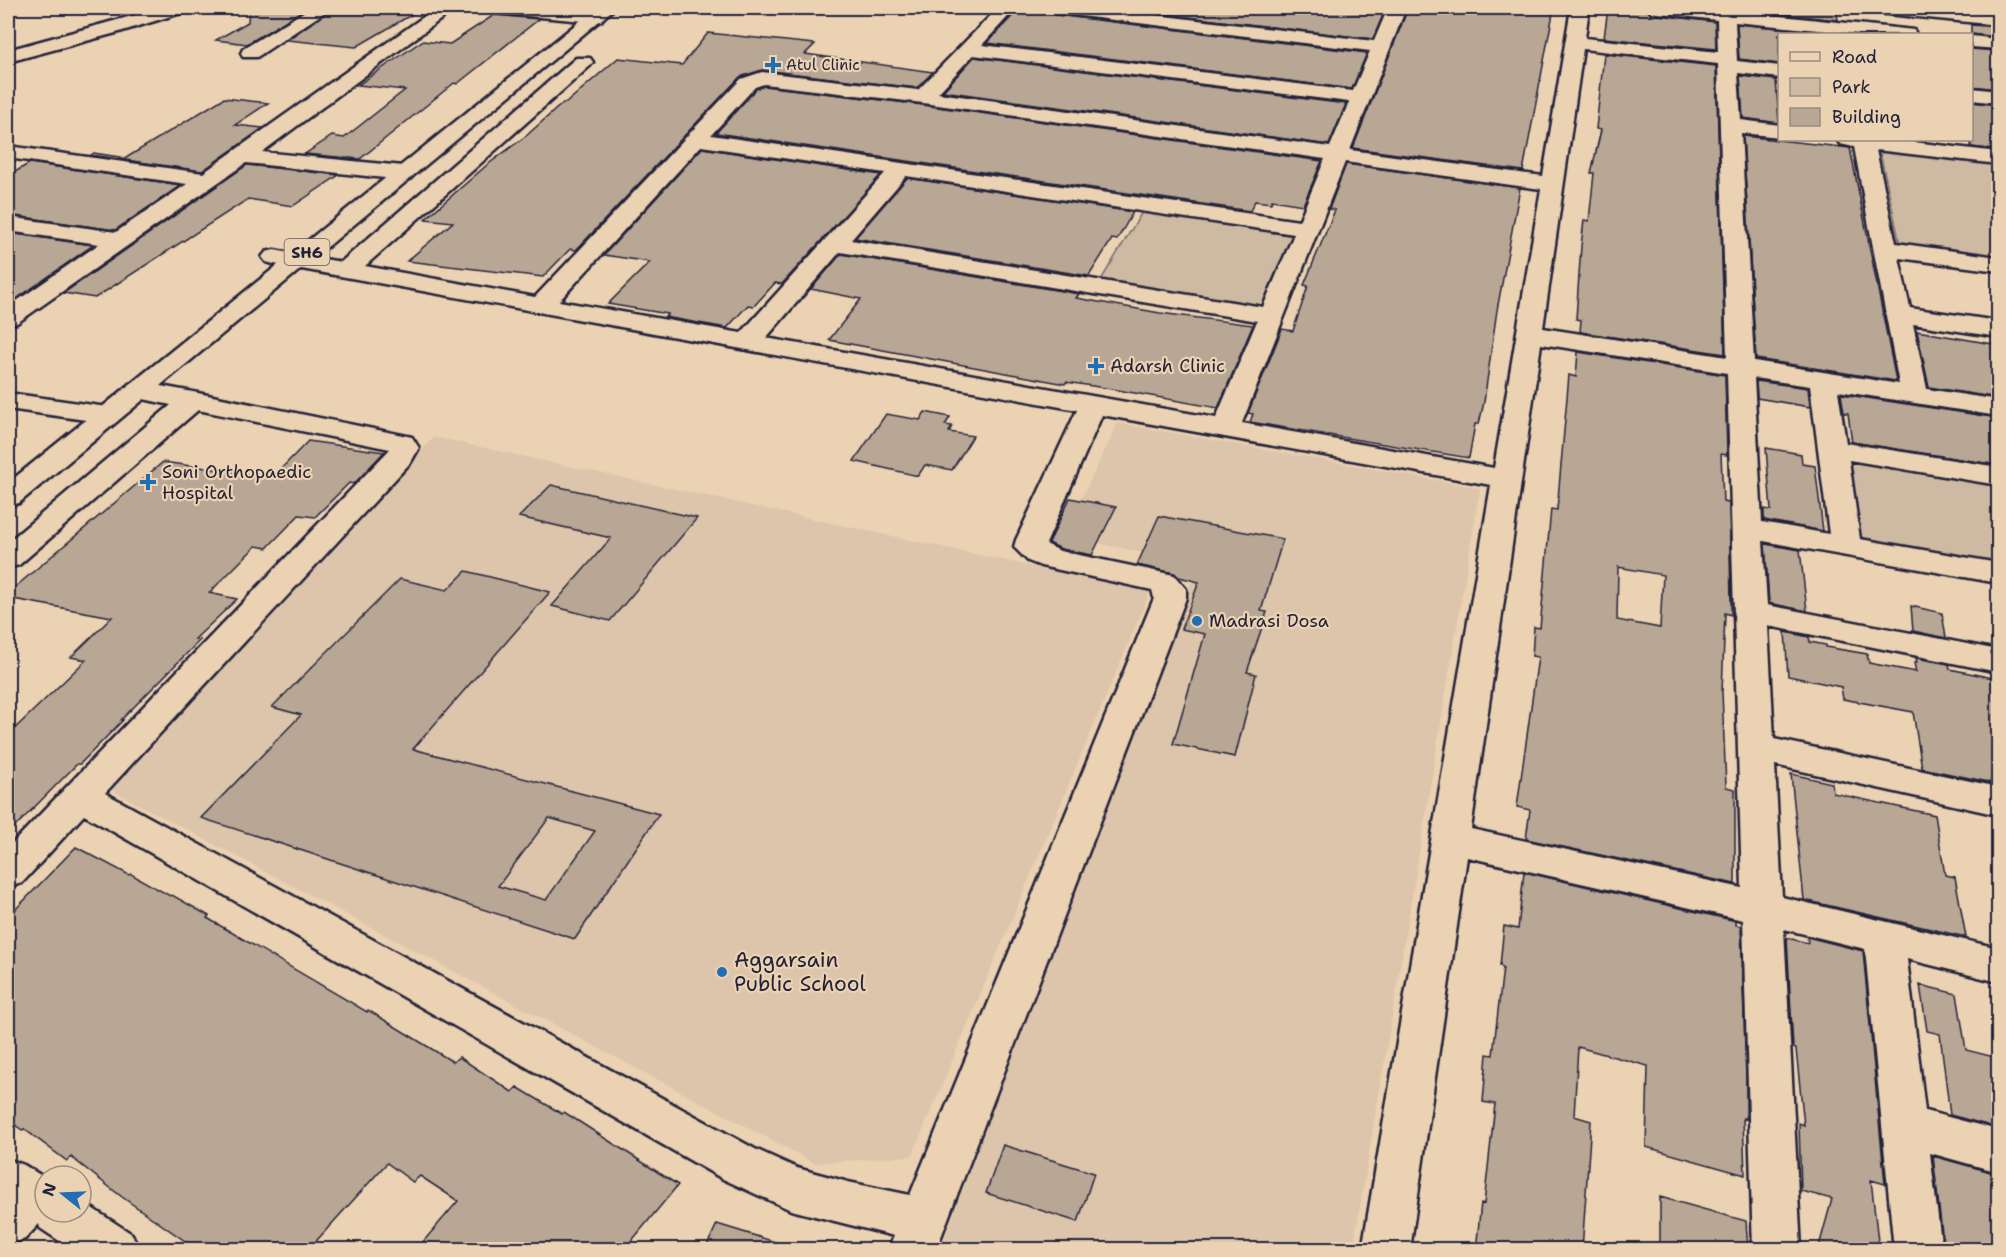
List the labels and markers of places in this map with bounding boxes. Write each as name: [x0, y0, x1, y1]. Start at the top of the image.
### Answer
place label: Atul Clinic: [786, 55, 860, 75]
marker: Atul Clinic: [764, 56, 782, 74]
place label: Adarsh Clinic: [1110, 354, 1225, 378]
marker: Adarsh Clinic: [1087, 357, 1105, 375]
place label: Soni Orthopaedic Hospital: [162, 460, 311, 505]
marker: Soni Orthopaedic Hospital: [139, 473, 157, 491]
place label: Madrasi Dosa: [1209, 609, 1329, 633]
marker: Madrasi Dosa: [1190, 614, 1204, 628]
place label: Aggarsain Public School: [734, 946, 867, 998]
marker: Aggarsain Public School: [715, 965, 729, 979]

